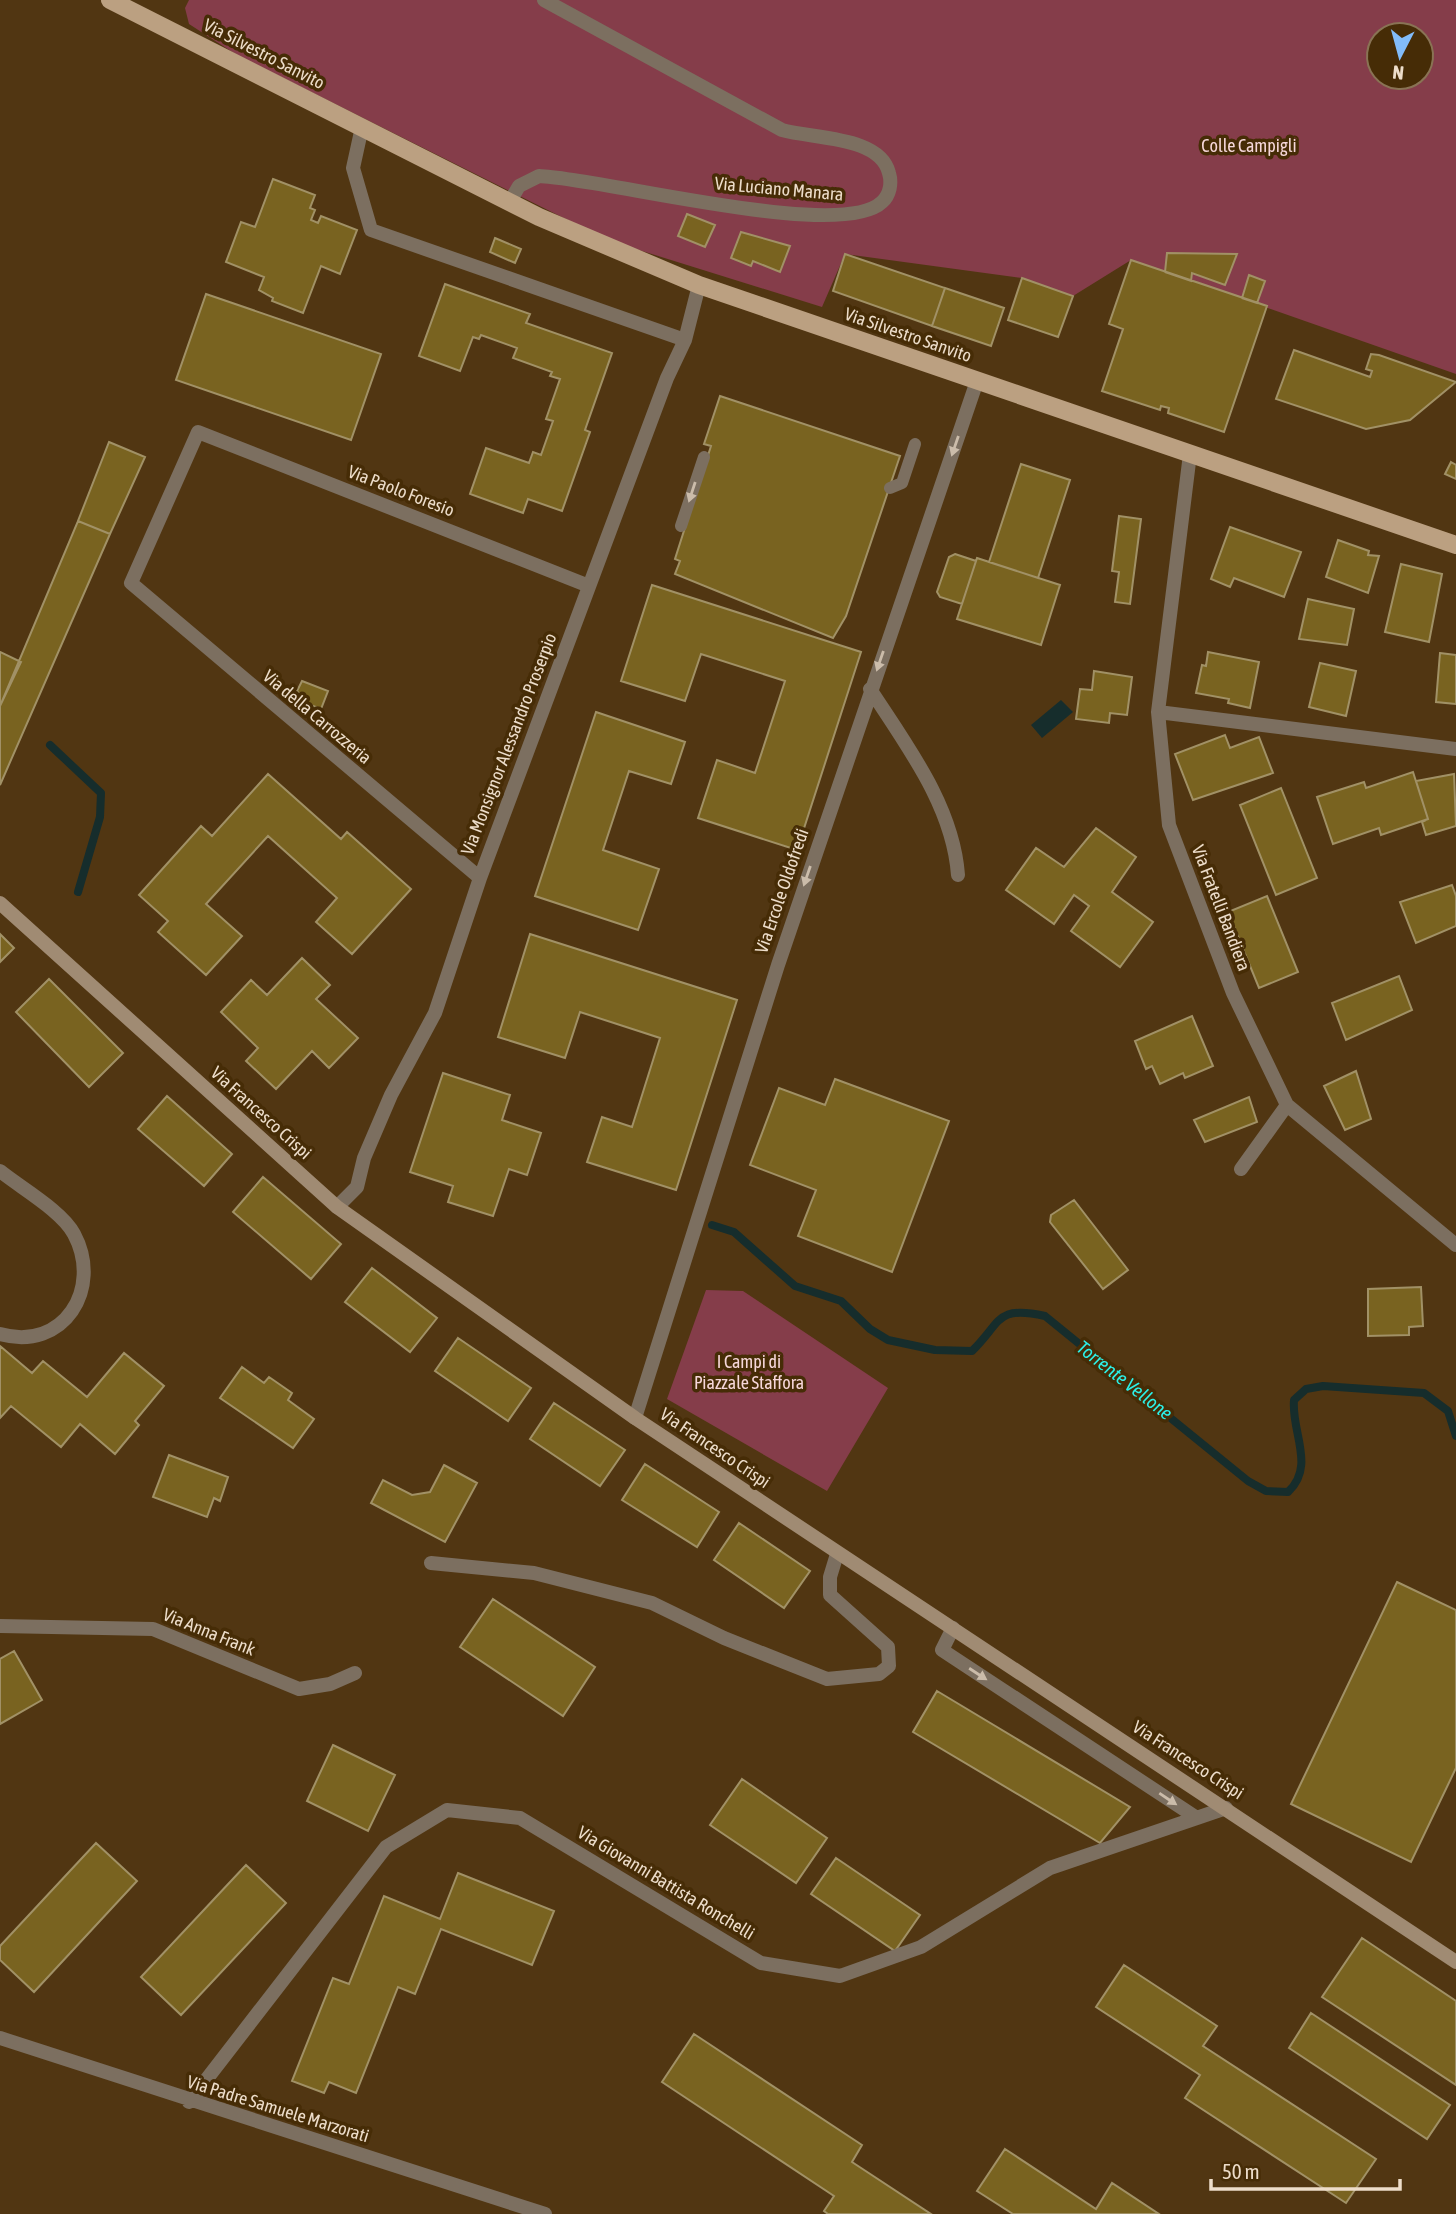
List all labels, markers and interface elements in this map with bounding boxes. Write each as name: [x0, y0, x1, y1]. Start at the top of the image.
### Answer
street label: Via Silvestro Sanvito: [200, 14, 328, 93]
north arrow: [1365, 21, 1435, 91]
text: N: [1391, 61, 1405, 84]
park label: Colle Campigli: [1201, 135, 1297, 156]
street label: Via Luciano Manara: [714, 172, 844, 205]
street label: Via Silvestro Sanvito: [842, 303, 974, 366]
one-way arrow: [949, 435, 960, 456]
street label: Via Paolo Foresio: [345, 461, 457, 520]
one-way arrow: [686, 481, 697, 502]
street label: Via Monsignor Alessandro Proserpio: [456, 630, 561, 858]
one-way arrow: [874, 650, 885, 671]
street label: Via della Carrozzeria: [259, 665, 376, 768]
street label: Via Ercole Oldofredi: [750, 826, 813, 956]
street label: Via Fratelli Bandiera: [1188, 842, 1255, 974]
one-way arrow: [802, 866, 812, 887]
street label: Via Francesco Crispi: [207, 1062, 316, 1163]
water label: Torrente Vellone: [1073, 1336, 1177, 1424]
park label: I Campi di Piazzale Staffora: [694, 1351, 804, 1393]
street label: Via Francesco Crispi: [656, 1403, 774, 1492]
street label: Via Anna Frank: [160, 1603, 259, 1660]
one-way arrow: [968, 1667, 987, 1680]
street label: Via Francesco Crispi: [1129, 1716, 1248, 1803]
one-way arrow: [1159, 1792, 1177, 1806]
street label: Via Giovanni Battista Ronchelli: [574, 1821, 759, 1944]
street label: Via Padre Samuele Marzorati: [185, 2071, 372, 2146]
scale bar: [1211, 2148, 1400, 2192]
text: 50 m: [1222, 2159, 1260, 2183]

